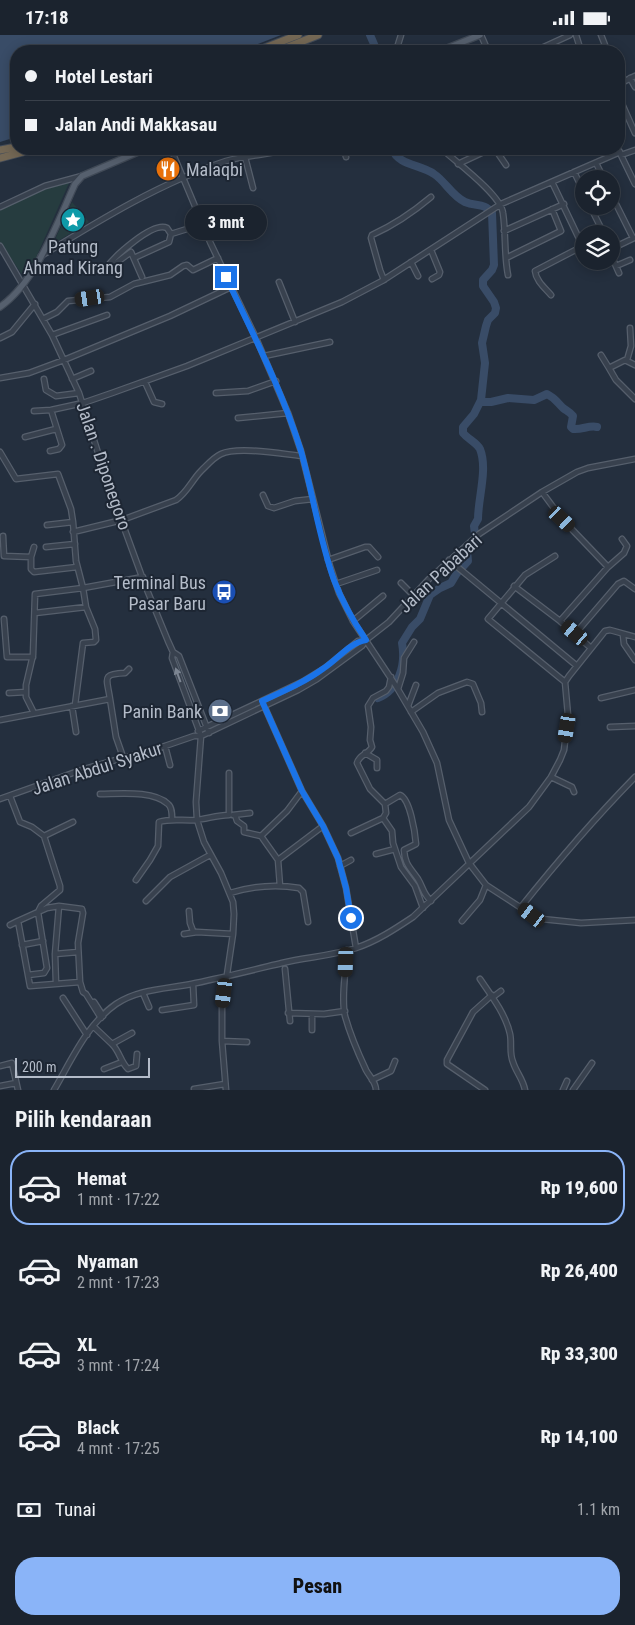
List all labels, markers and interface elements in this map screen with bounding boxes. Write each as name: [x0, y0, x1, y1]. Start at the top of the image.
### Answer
text: 17:18: [25, 6, 69, 29]
text: Hotel Lestari: [55, 65, 153, 88]
text: Jalan Andi Makkasau: [55, 113, 217, 136]
restaurant icon: Malaqbi: [155, 156, 181, 182]
place label: Malaqbi: [186, 159, 243, 180]
map controls: [575, 170, 620, 270]
button: locate: [575, 170, 620, 215]
callout: 3 mnt: [185, 205, 267, 239]
place icon: Patung Ahmad Kirang: [60, 207, 86, 233]
text: 3 mnt: [208, 213, 244, 232]
button: layers: [575, 225, 620, 270]
place label: Patung Ahmad Kirang: [23, 236, 123, 278]
route end: [215, 266, 237, 288]
car: [74, 288, 105, 308]
street label: Jalan . Diponegoro: [72, 399, 136, 533]
car: [545, 503, 578, 535]
street label: Jalan Pababari: [394, 529, 486, 617]
place label: Terminal Bus Pasar Baru: [114, 572, 206, 614]
bus stop icon: Terminal Bus Pasar Baru: [211, 579, 237, 605]
car: [558, 618, 591, 648]
one-way arrow: [174, 667, 182, 682]
bank icon: Panin Bank: [207, 698, 233, 724]
place label: Panin Bank: [123, 701, 202, 722]
car: [557, 712, 576, 744]
street label: Jalan Abdul Syakur: [29, 737, 165, 799]
car: [515, 900, 548, 930]
route start: [340, 907, 362, 929]
car: [337, 947, 354, 977]
car: [214, 977, 233, 1009]
scale bar: [15, 1055, 150, 1078]
text: 200 m: [22, 1059, 57, 1075]
text: Pilih kendaraan: [15, 1107, 151, 1132]
icon: car: [17, 1165, 62, 1210]
text: Hemat: [77, 1167, 127, 1190]
text: Rp 19,600: [540, 1176, 618, 1199]
text: 1 mnt · 17:22: [77, 1190, 160, 1209]
icon: car: [17, 1248, 62, 1293]
text: Nyaman: [77, 1250, 138, 1273]
text: Rp 26,400: [540, 1259, 618, 1282]
text: 2 mnt · 17:23: [77, 1273, 160, 1292]
icon: car: [17, 1331, 62, 1376]
text: XL: [77, 1333, 97, 1356]
text: Rp 33,300: [540, 1342, 618, 1365]
text: 3 mnt · 17:24: [77, 1356, 160, 1375]
icon: car: [17, 1414, 62, 1459]
text: Black: [77, 1416, 119, 1439]
text: Rp 14,100: [540, 1425, 618, 1448]
text: 4 mnt · 17:25: [77, 1439, 160, 1458]
icon: cash: [15, 1496, 43, 1524]
text: Tunai: [55, 1498, 96, 1521]
text: 1.1 km: [577, 1500, 620, 1519]
button: Pesan: [15, 1557, 620, 1615]

